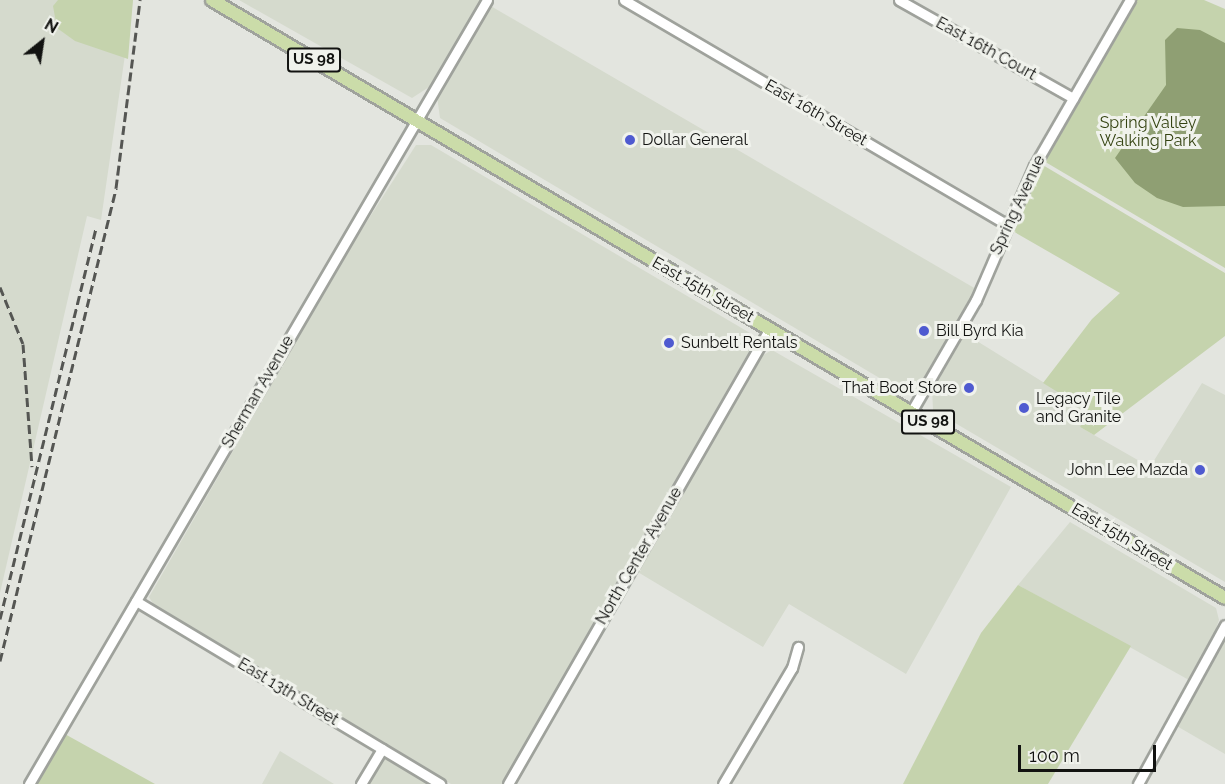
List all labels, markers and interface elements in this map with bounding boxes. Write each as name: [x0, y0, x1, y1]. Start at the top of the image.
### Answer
north arrow: [12, 12, 72, 72]
street label: East 16th Court: [932, 13, 1040, 85]
text: N: [41, 15, 61, 37]
road number: US 98: [287, 48, 341, 72]
street label: East 16th Street: [761, 76, 871, 150]
park label: Spring Valley Walking Park: [1099, 113, 1197, 151]
place label: Dollar General: [642, 130, 748, 150]
marker: Dollar General: [623, 133, 637, 147]
street label: Spring Avenue: [986, 152, 1050, 258]
street label: East 15th Street: [649, 253, 757, 327]
place label: Bill Byrd Kia: [936, 321, 1024, 341]
marker: Bill Byrd Kia: [917, 324, 931, 338]
street label: Sherman Avenue: [218, 332, 298, 452]
place label: Sunbelt Rentals: [681, 333, 798, 353]
marker: Sunbelt Rentals: [662, 336, 676, 350]
place label: That Boot Store: [842, 378, 957, 398]
marker: That Boot Store: [962, 381, 976, 395]
place label: Legacy Tile and Granite: [1036, 389, 1122, 427]
marker: Legacy Tile and Granite: [1017, 401, 1031, 415]
road number: US 98: [901, 410, 955, 434]
place label: John Lee Mazda: [1067, 460, 1188, 480]
marker: John Lee Mazda: [1193, 463, 1207, 477]
street label: North Center Avenue: [592, 484, 686, 628]
street label: East 15th Street: [1068, 499, 1176, 575]
street label: East 13th Street: [234, 654, 342, 730]
scale bar: [1021, 733, 1159, 771]
text: 100 m: [1029, 745, 1080, 766]

